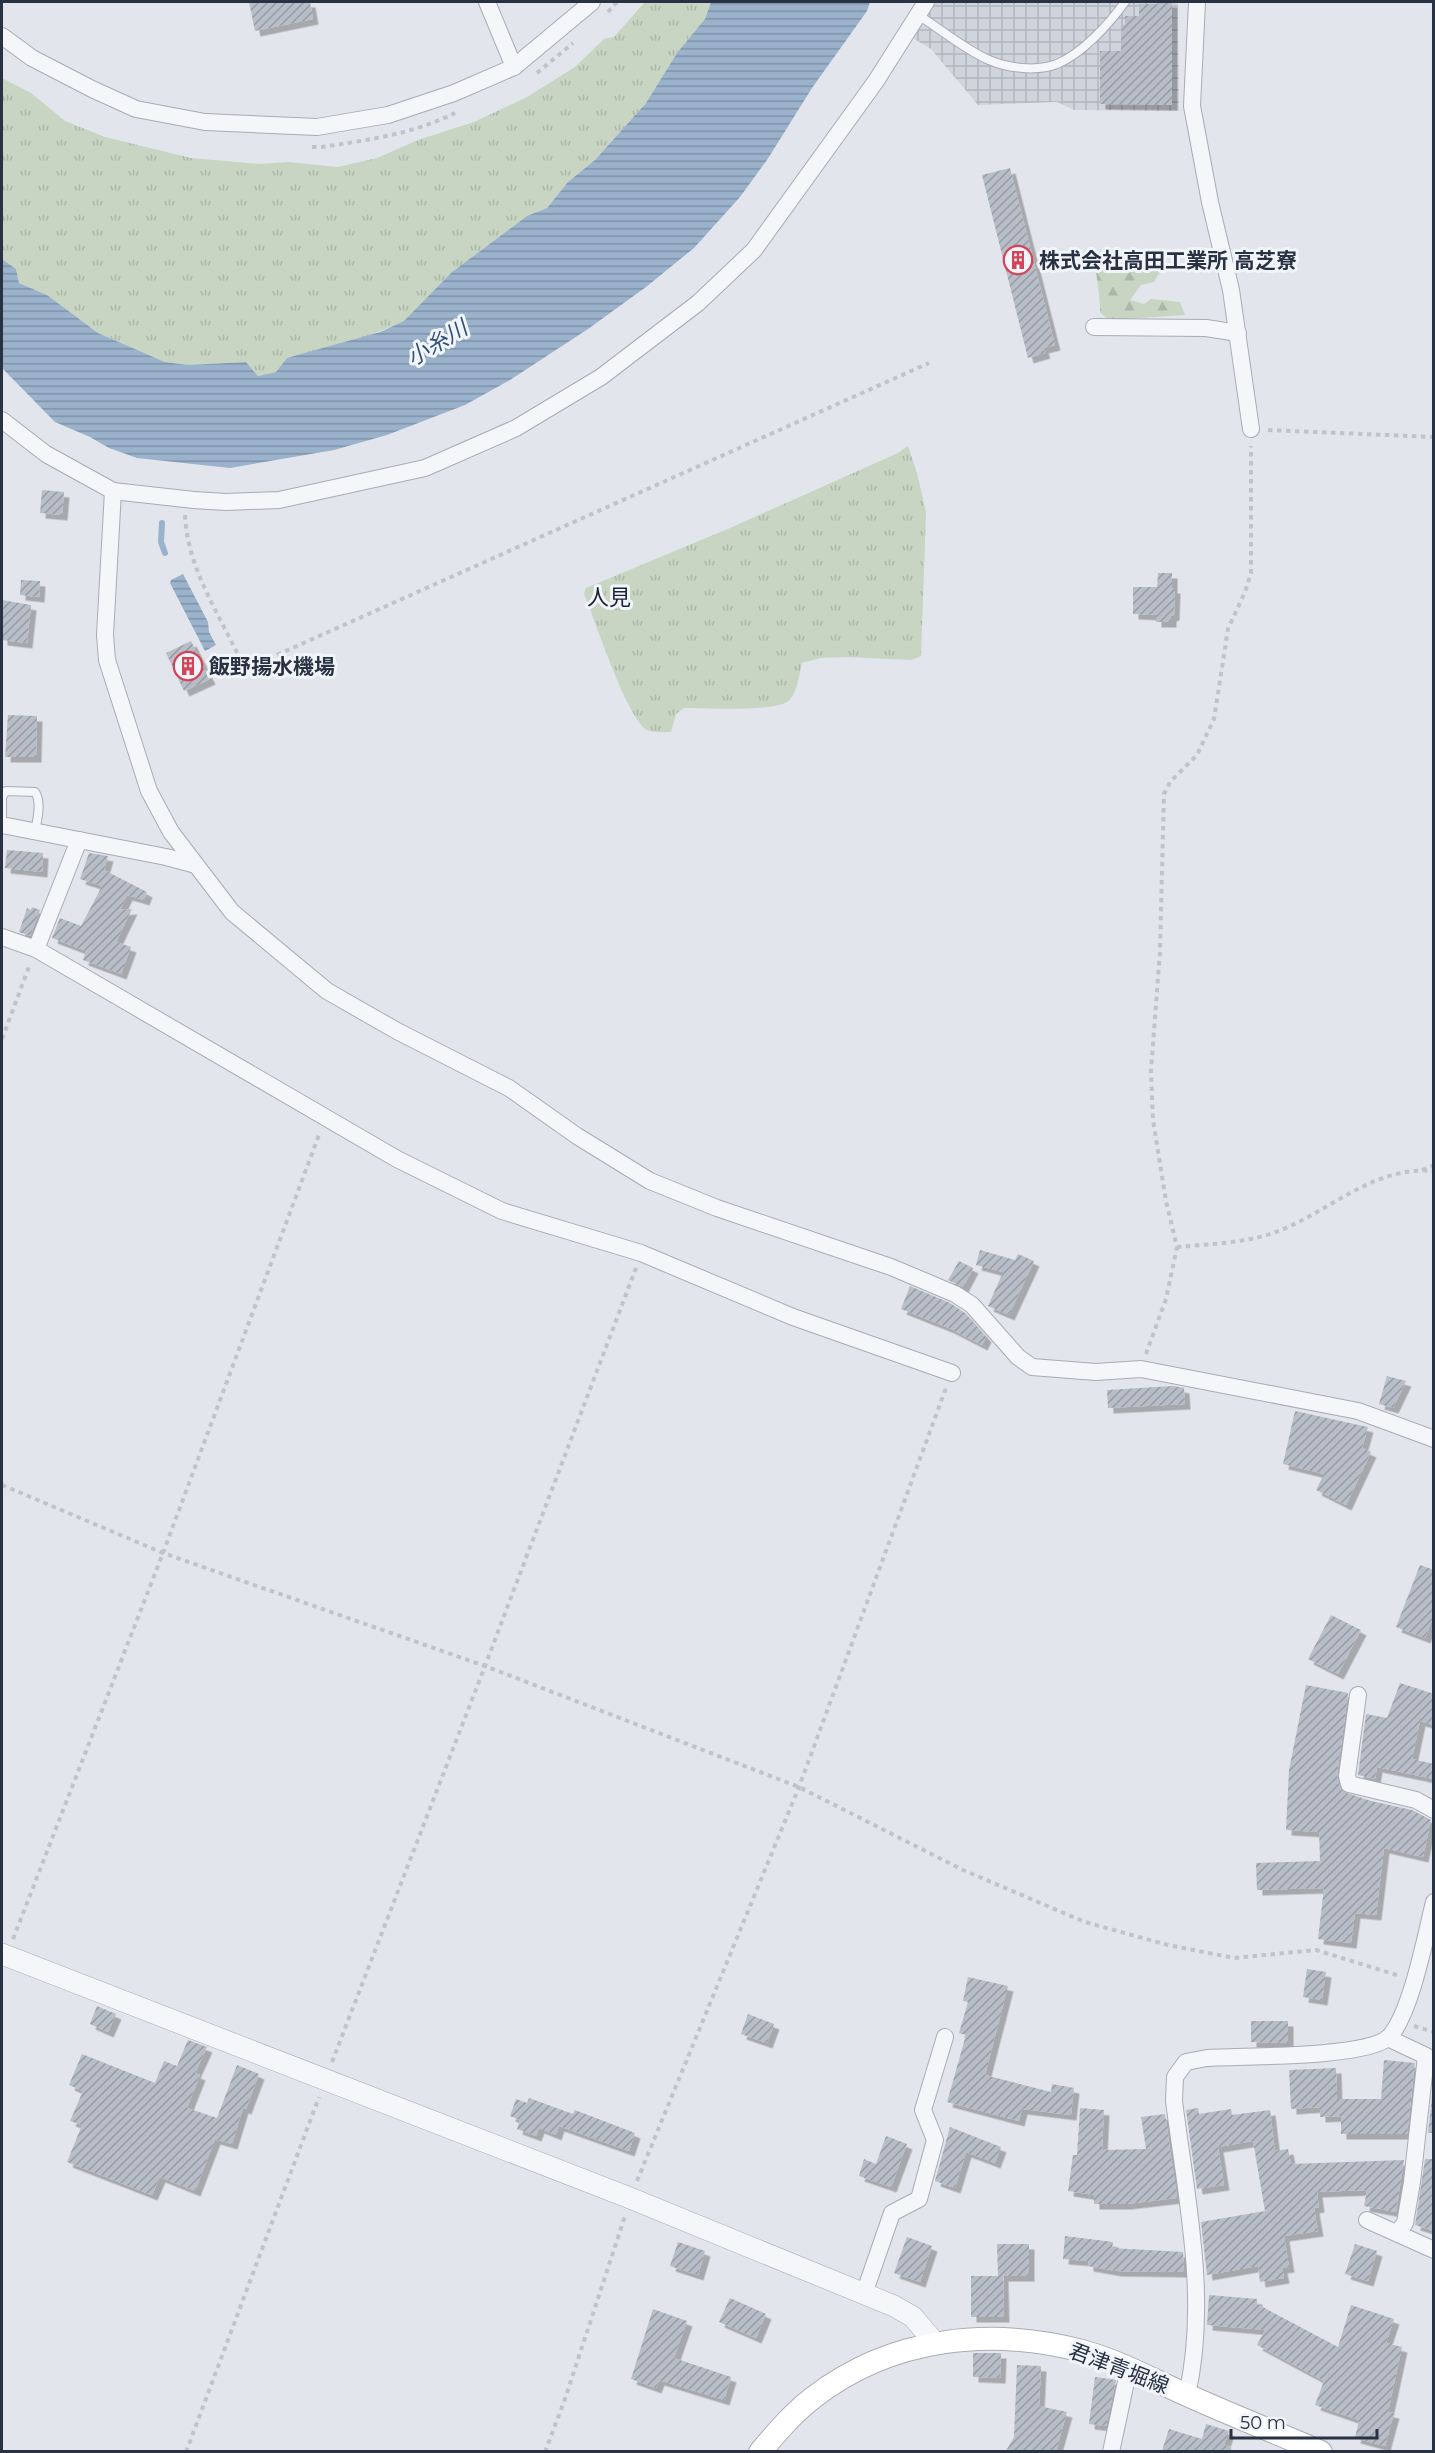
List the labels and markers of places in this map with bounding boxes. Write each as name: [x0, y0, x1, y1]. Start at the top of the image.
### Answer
building icon: 株式会社高田工業所 高芝寮: [1002, 244, 1034, 276]
place label: 株式会社高田工業所 高芝寮: [1039, 248, 1297, 273]
building icon: 飯野揚水機場: [172, 650, 204, 682]
place label: 飯野揚水機場: [208, 654, 335, 679]

